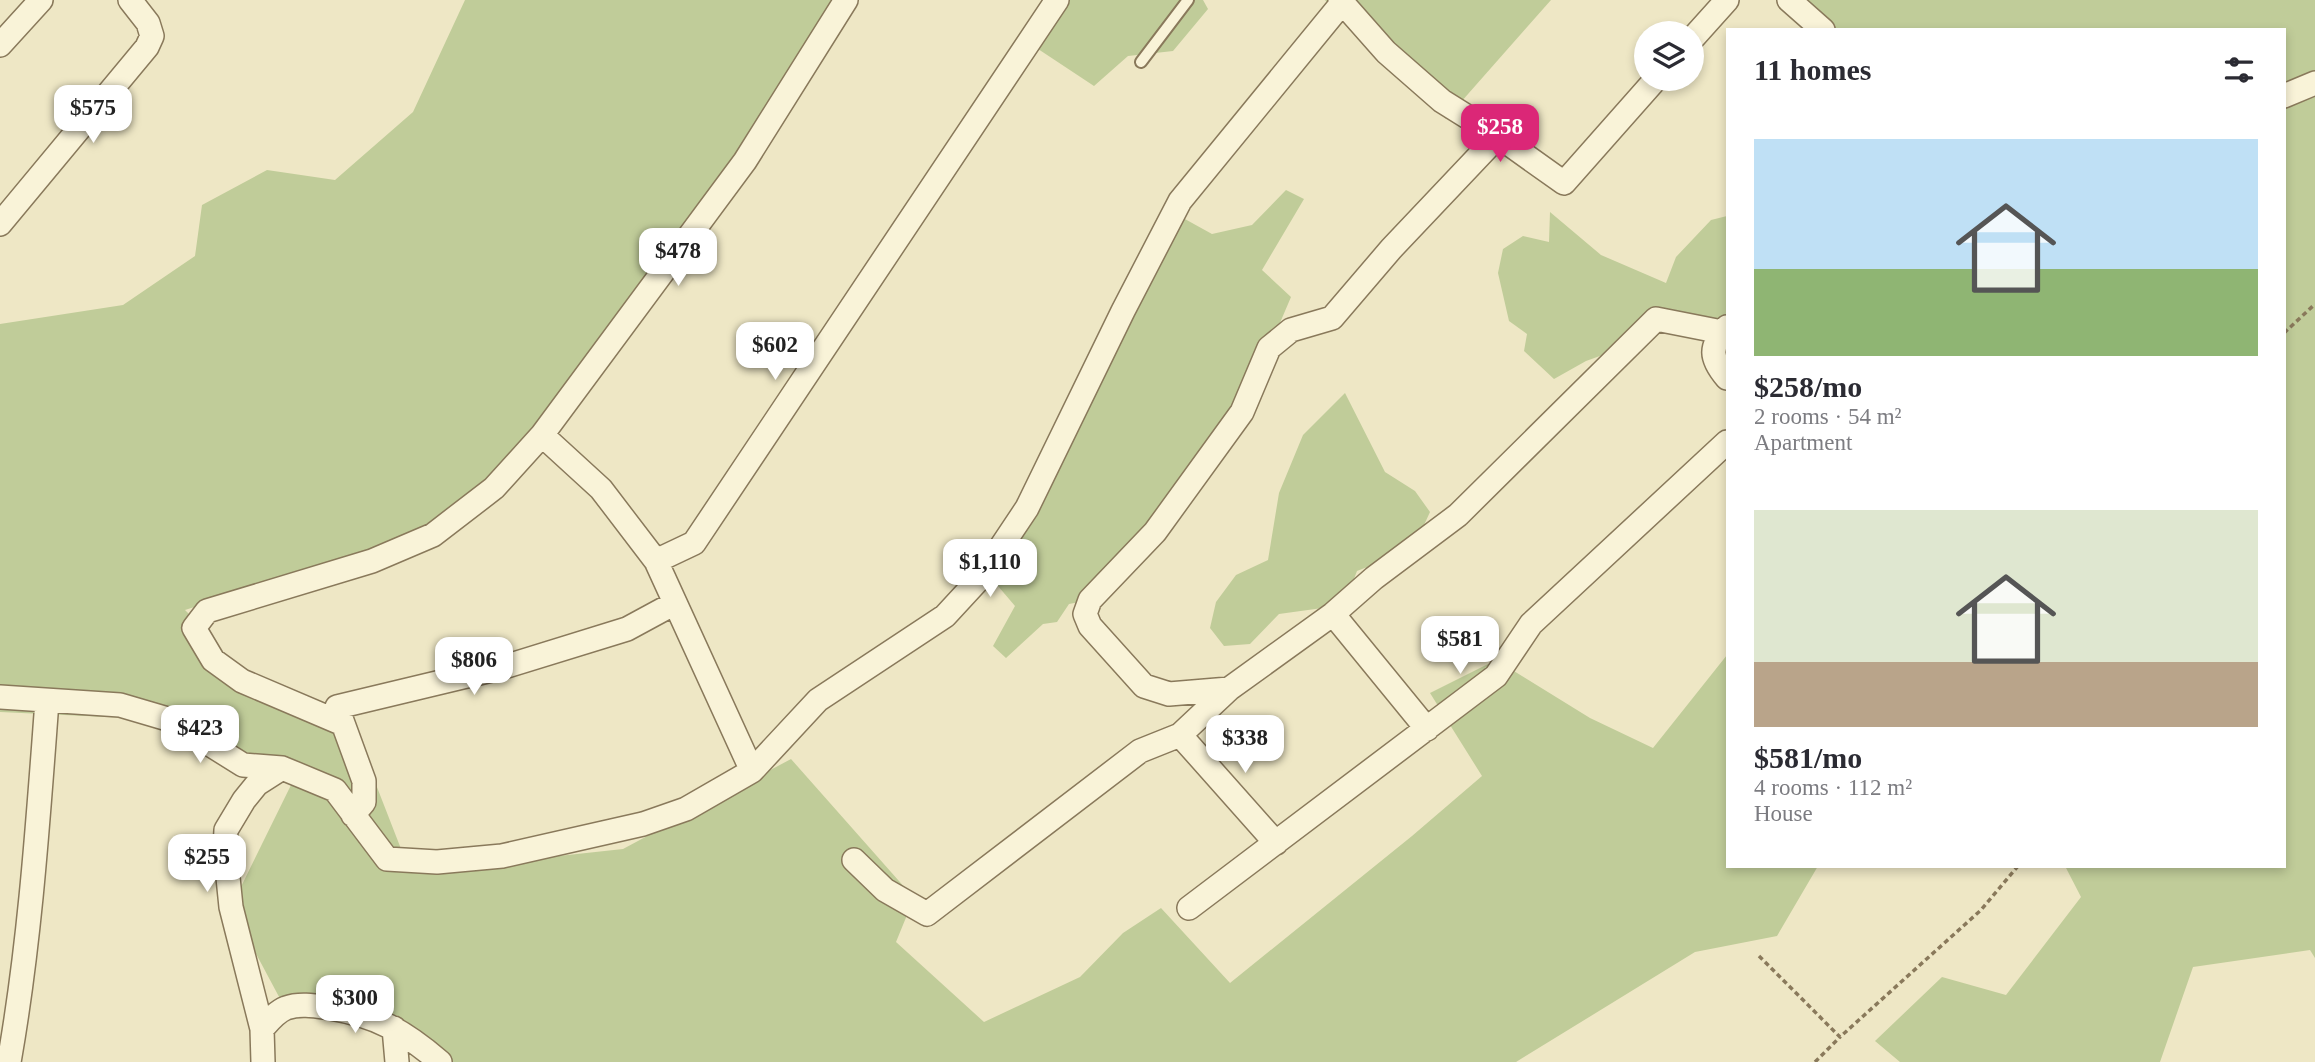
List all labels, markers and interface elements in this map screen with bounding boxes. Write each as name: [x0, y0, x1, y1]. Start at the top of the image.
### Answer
map controls: [1634, 21, 1704, 91]
button: layers: [1634, 21, 1704, 91]
icon: filters: [2220, 51, 2258, 89]
text: 11 homes: [1754, 53, 1872, 86]
pin: $575: [52, 86, 134, 145]
text: $575: [70, 95, 116, 120]
pin: $258: [1459, 104, 1541, 164]
text: $258: [1477, 114, 1523, 139]
icon: home: [1943, 185, 2069, 311]
pin: $478: [637, 229, 719, 288]
text: $478: [655, 238, 701, 263]
pin: $602: [734, 322, 816, 382]
text: $602: [752, 332, 798, 357]
text: $258/mo: [1754, 370, 1862, 403]
text: 2 rooms · 54 m²: [1754, 404, 1901, 429]
text: Apartment: [1754, 430, 1852, 455]
pin: $1,110: [933, 540, 1047, 599]
text: $1,110: [959, 549, 1021, 574]
icon: home: [1943, 556, 2069, 682]
pin: $581: [1419, 616, 1501, 676]
text: $581: [1437, 626, 1483, 651]
pin: $806: [433, 638, 515, 697]
text: $806: [451, 647, 497, 672]
pin: $423: [159, 706, 241, 765]
text: $423: [177, 715, 223, 740]
pin: $338: [1204, 716, 1286, 775]
text: $338: [1222, 725, 1268, 750]
text: $581/mo: [1754, 741, 1862, 774]
text: 4 rooms · 112 m²: [1754, 775, 1912, 800]
text: House: [1754, 801, 1813, 826]
pin: $255: [166, 834, 248, 894]
text: $255: [184, 844, 230, 869]
pin: $300: [314, 976, 396, 1035]
text: $300: [332, 985, 378, 1010]

